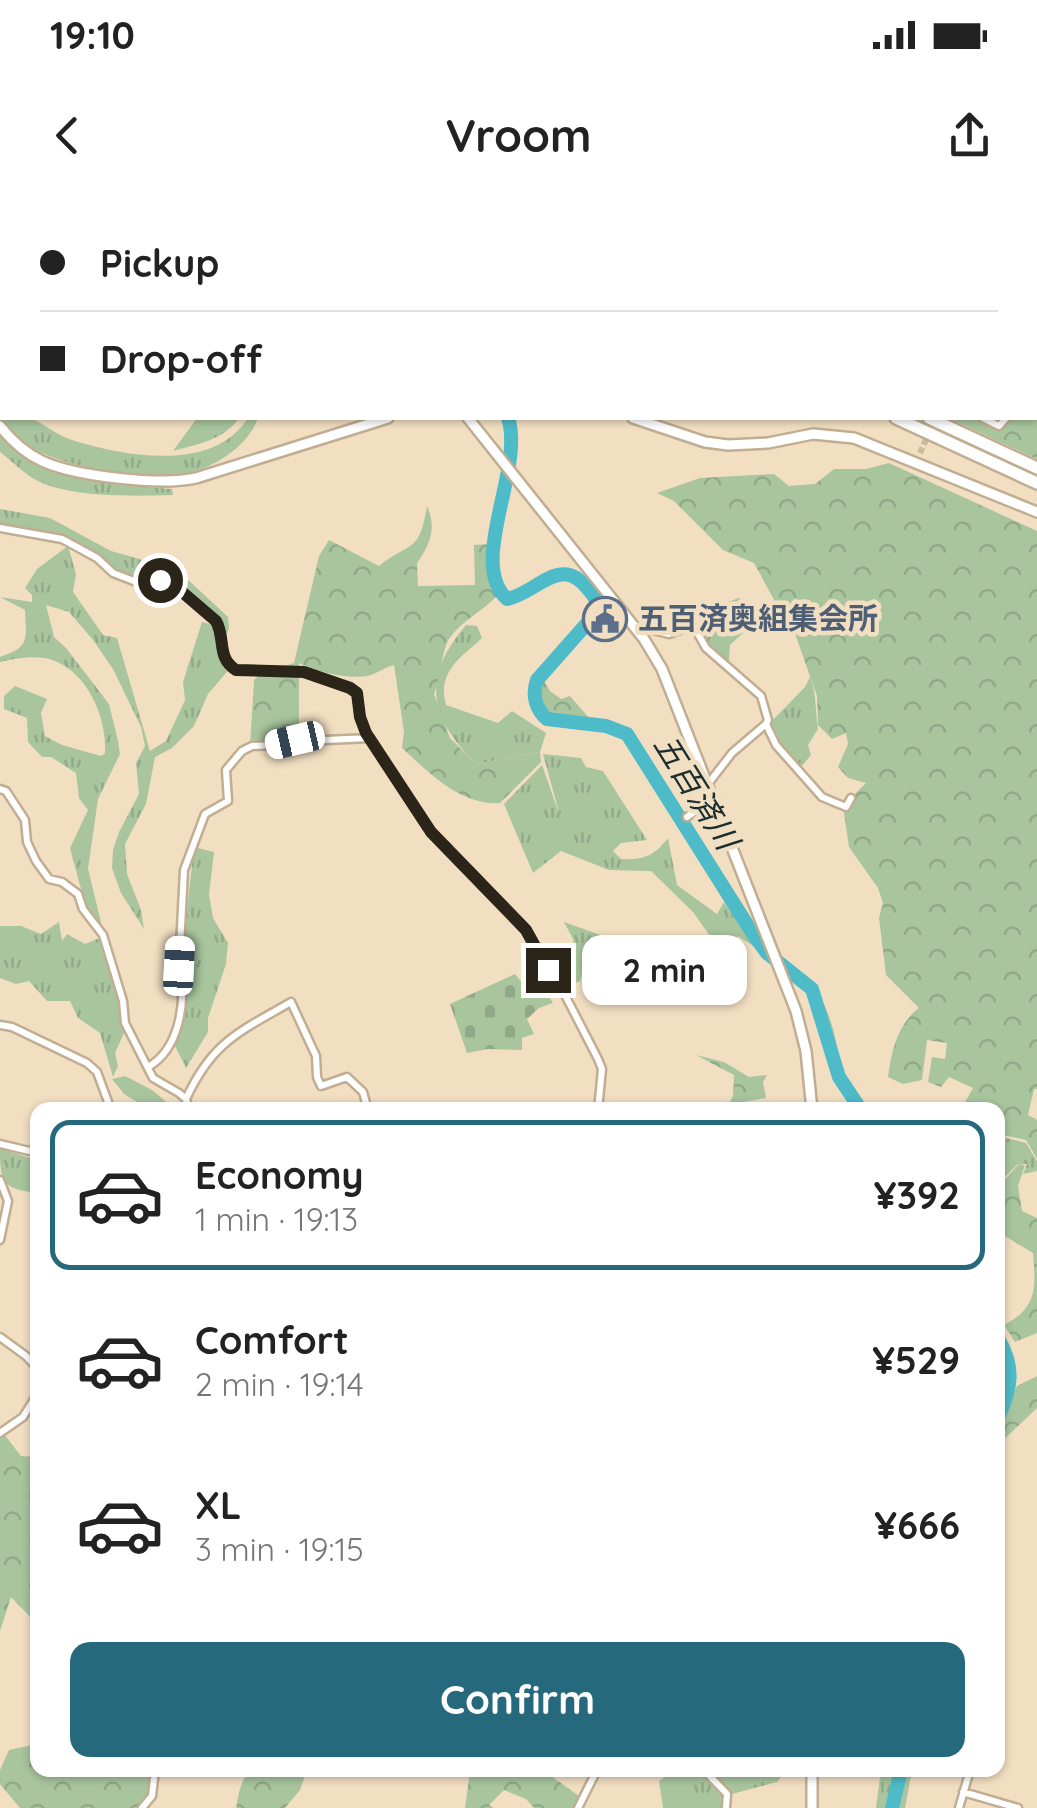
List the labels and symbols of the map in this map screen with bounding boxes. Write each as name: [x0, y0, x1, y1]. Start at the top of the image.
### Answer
route start: [138, 558, 183, 603]
public building icon: 五百済奥組集会所: [582, 596, 628, 642]
place label: 五百済奥組集会所: [638, 599, 878, 637]
car: [262, 719, 328, 761]
water label: 五百済川: [646, 727, 749, 859]
car: [162, 935, 196, 997]
callout: 2 min: [583, 935, 748, 1005]
route end: [526, 948, 571, 993]

